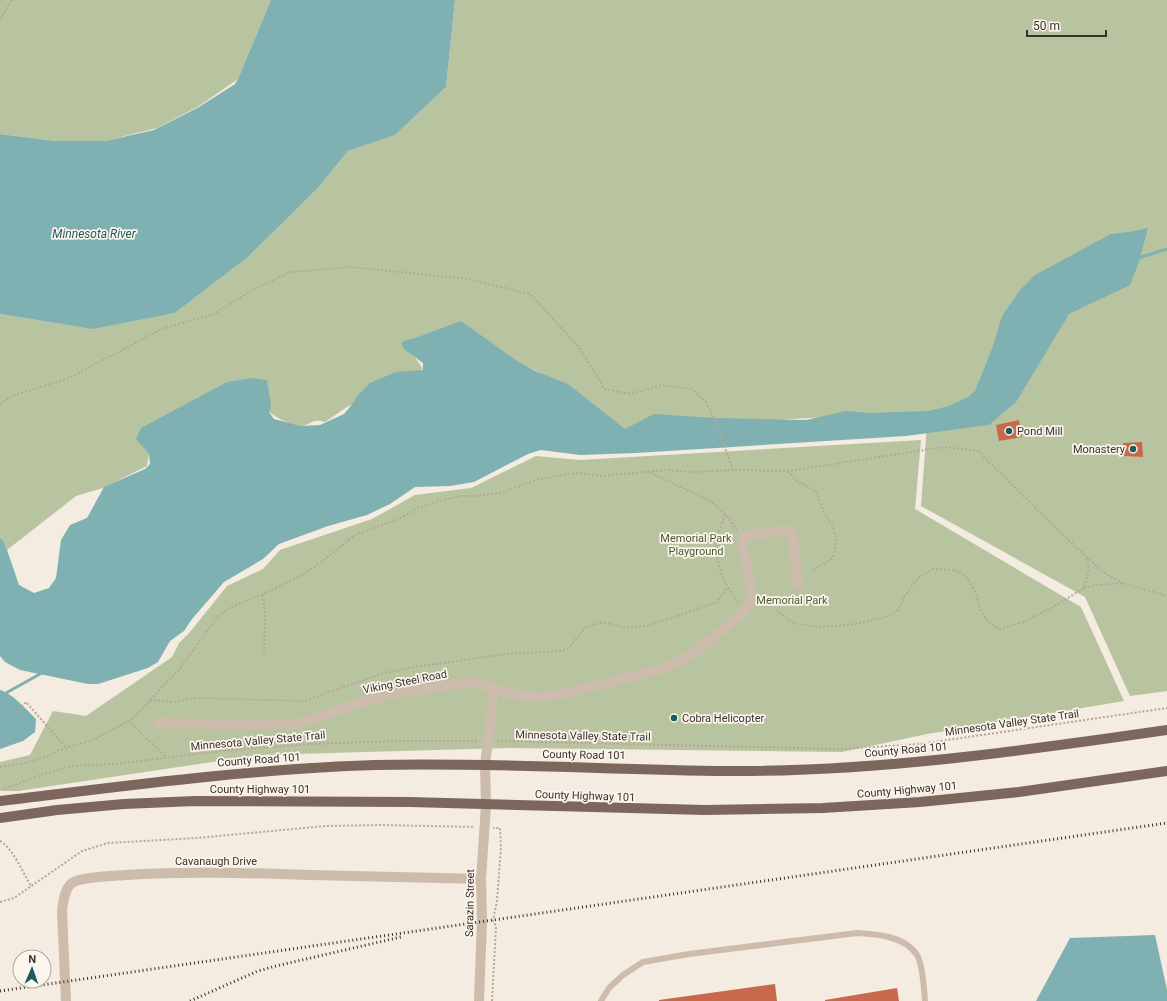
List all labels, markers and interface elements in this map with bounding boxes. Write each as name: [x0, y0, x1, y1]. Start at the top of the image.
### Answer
scale bar: [1027, 12, 1106, 38]
text: 50 m: [1033, 19, 1060, 33]
water label: Minnesota River: [52, 227, 137, 241]
place label: Pond Mill: [1017, 425, 1063, 438]
marker: Pond Mill: [1004, 426, 1014, 436]
place label: Monastery: [1073, 443, 1126, 456]
marker: Monastery: [1128, 444, 1138, 454]
park label: Memorial Park Playground: [660, 532, 732, 558]
park label: Memorial Park: [756, 594, 828, 607]
street label: Viking Steel Road: [362, 667, 448, 697]
street label: Minnesota Valley State Trail: [944, 707, 1080, 739]
place label: Cobra Helicopter: [682, 712, 765, 725]
marker: Cobra Helicopter: [669, 713, 679, 723]
street label: Minnesota Valley State Trail: [515, 728, 651, 744]
street label: Minnesota Valley State Trail: [190, 729, 326, 753]
street label: County Road 101: [864, 740, 948, 760]
street label: County Road 101: [542, 748, 626, 762]
street label: County Road 101: [217, 751, 301, 769]
street label: County Highway 101: [856, 779, 958, 801]
street label: County Highway 101: [210, 783, 310, 796]
street label: County Highway 101: [535, 788, 635, 804]
street label: Cavanaugh Drive: [175, 855, 257, 868]
street label: Sarazin Street: [463, 869, 477, 937]
north arrow: [12, 949, 52, 989]
text: N: [28, 953, 37, 966]

